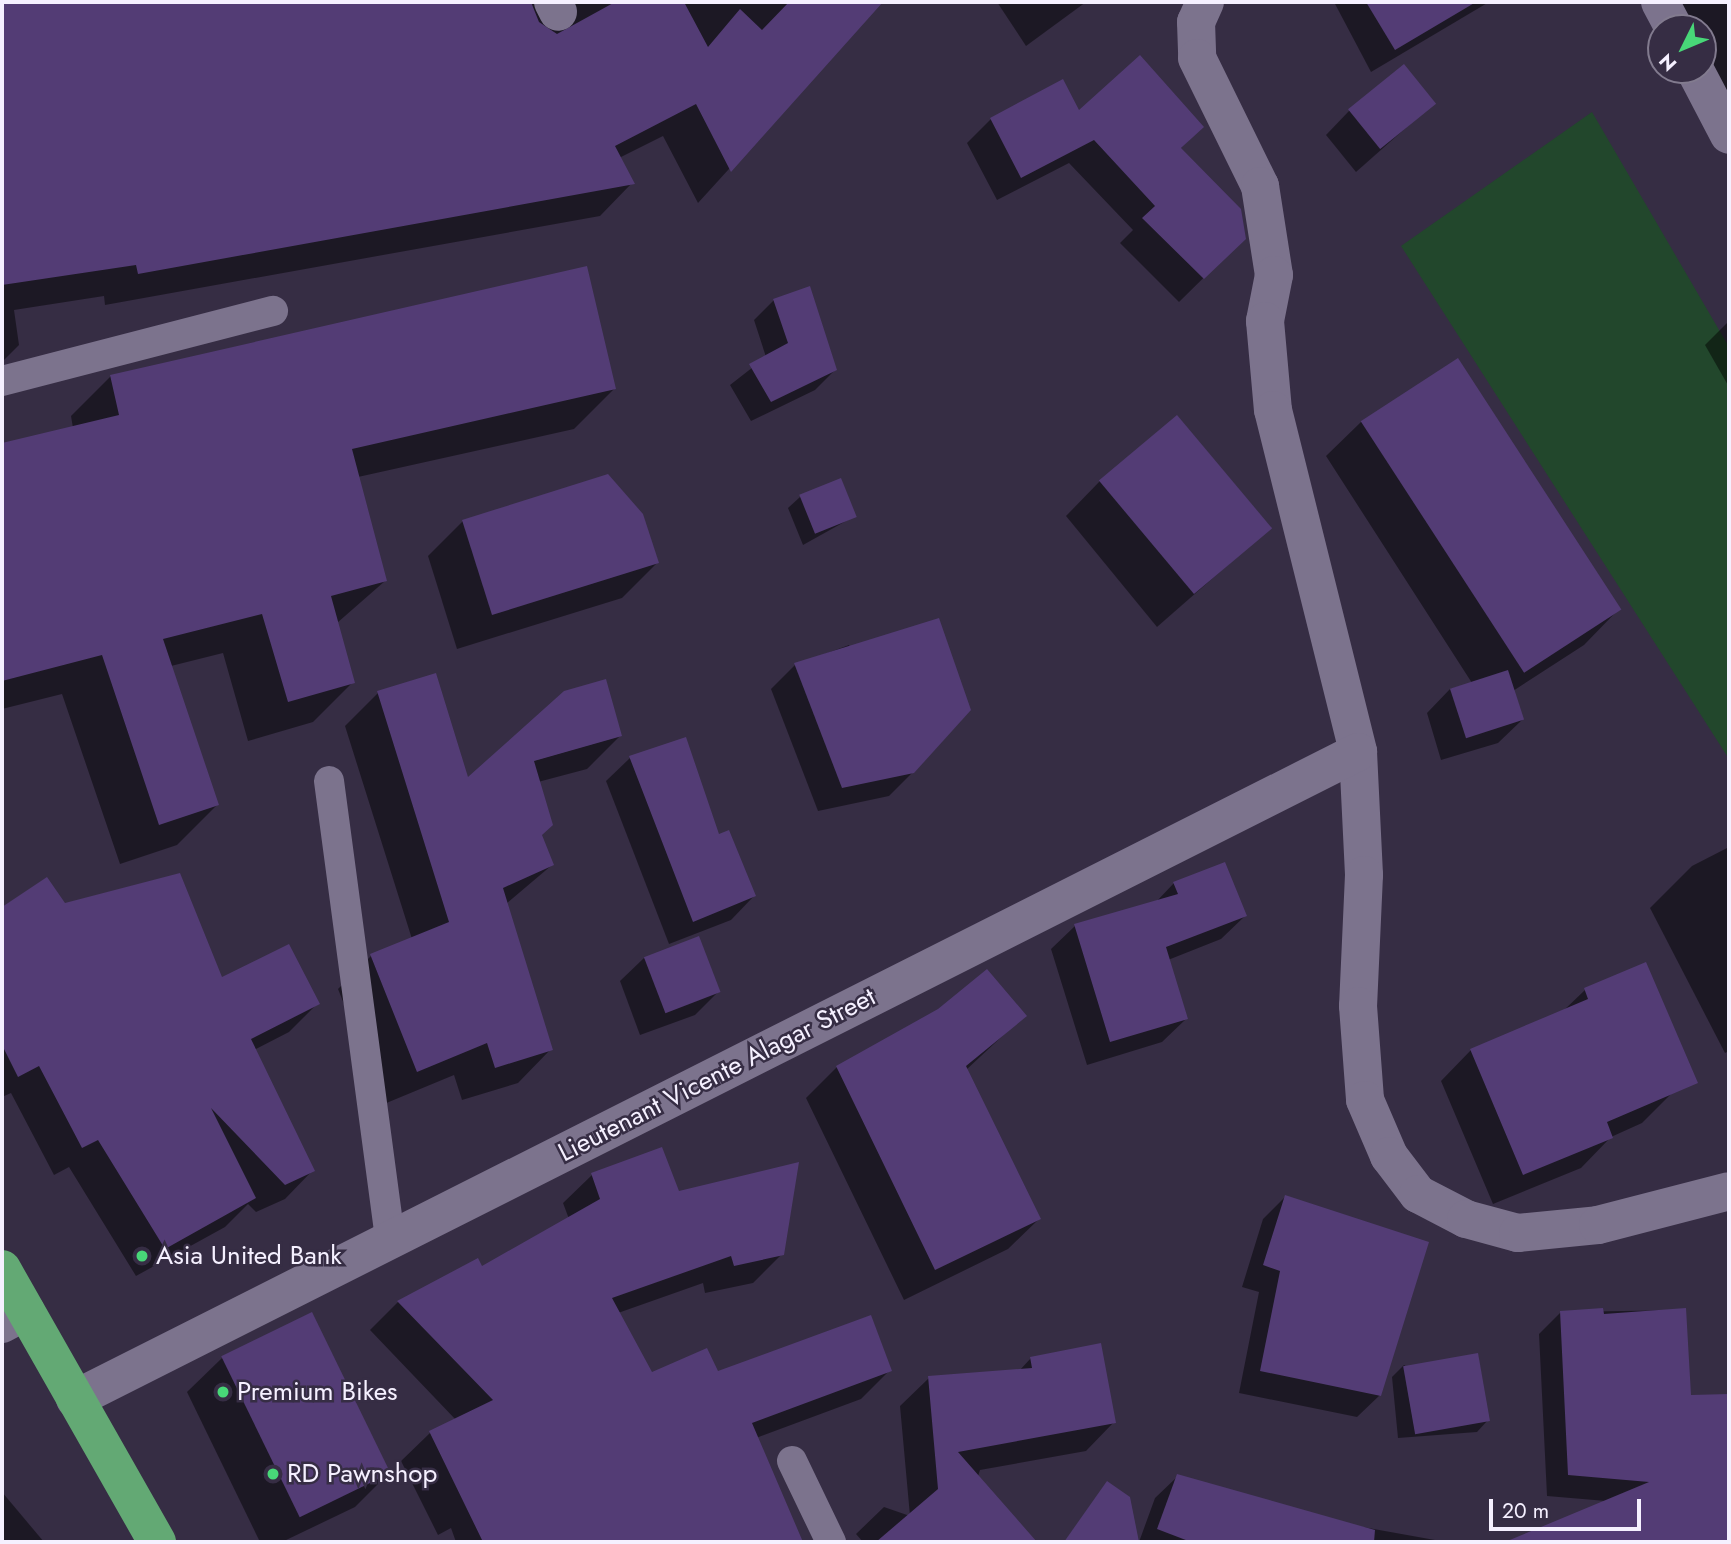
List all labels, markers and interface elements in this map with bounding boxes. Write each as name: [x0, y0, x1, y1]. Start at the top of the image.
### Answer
north arrow: [1647, 14, 1717, 84]
text: N: [1653, 48, 1683, 77]
street label: Lieutenant Vicente Alagar Street: [553, 981, 881, 1169]
place label: Asia United Bank: [156, 1240, 342, 1272]
marker: Asia United Bank: [134, 1248, 150, 1264]
place label: Premium Bikes: [237, 1376, 398, 1408]
marker: Premium Bikes: [215, 1384, 231, 1400]
place label: RD Pawnshop: [287, 1458, 437, 1490]
marker: RD Pawnshop: [265, 1466, 281, 1482]
scale bar: [1493, 1484, 1645, 1528]
text: 20 m: [1502, 1496, 1549, 1526]

